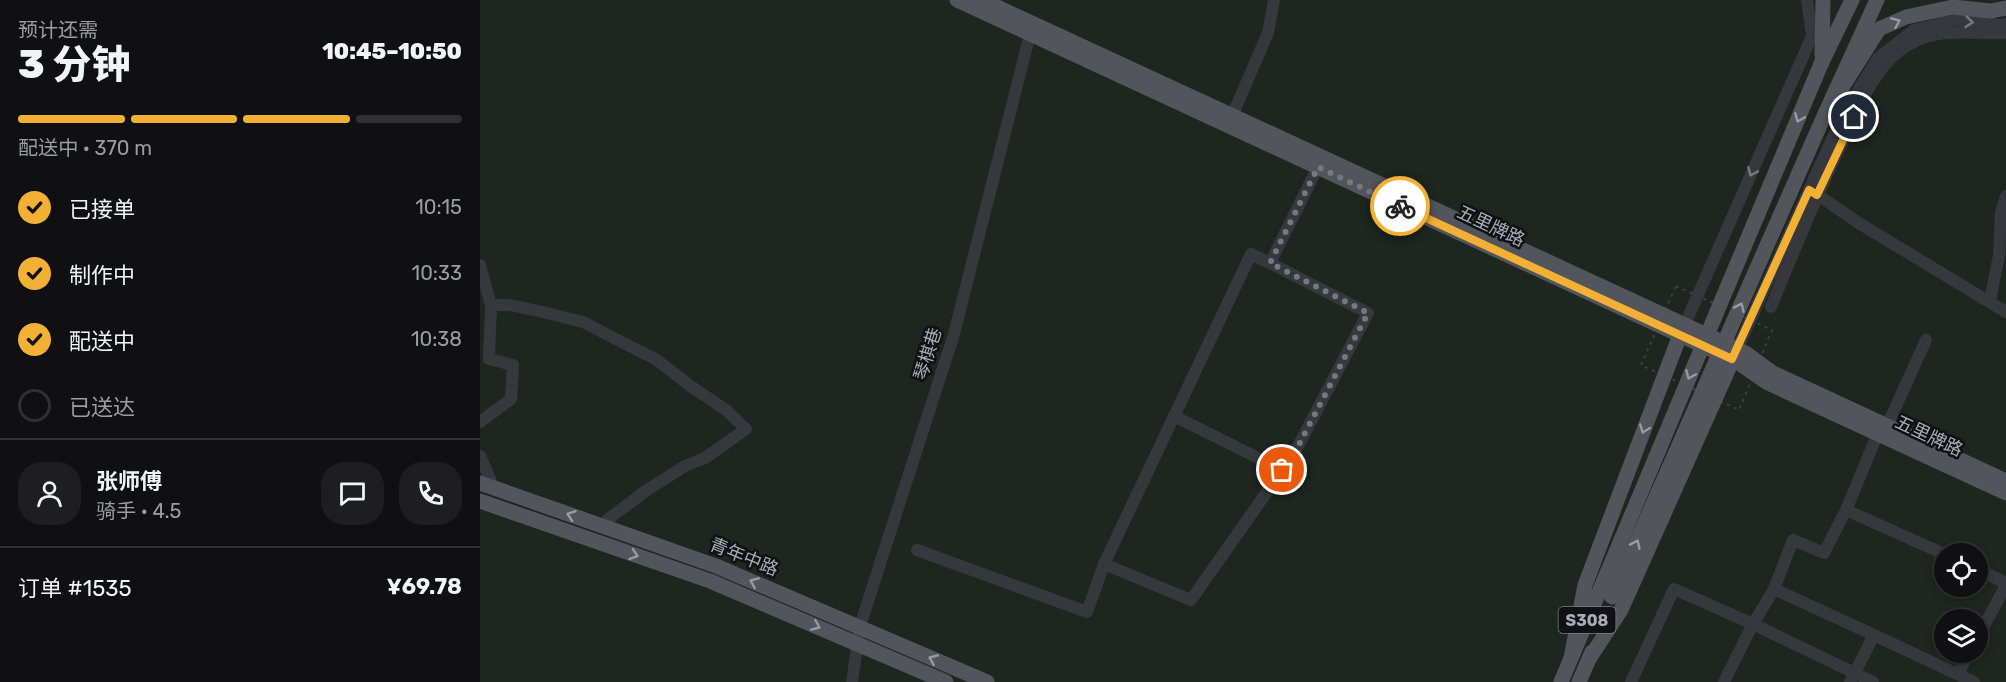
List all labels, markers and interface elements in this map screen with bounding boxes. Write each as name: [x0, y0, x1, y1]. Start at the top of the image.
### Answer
one-way arrow: [1964, 15, 1973, 28]
one-way arrow: [1889, 17, 1900, 29]
text: 预计还需: [18, 18, 98, 42]
text: 10:45–10:50: [322, 38, 462, 65]
text: 3 分钟: [18, 42, 130, 88]
pin: [1828, 91, 1879, 142]
icon: home: [1837, 100, 1870, 133]
one-way arrow: [1794, 112, 1806, 123]
text: 配送中 · 370 m: [18, 136, 152, 160]
one-way arrow: [1747, 165, 1759, 176]
courier: [1370, 176, 1430, 236]
icon: bike: [1384, 190, 1417, 223]
icon: check: [18, 191, 51, 224]
text: 10:15: [415, 195, 462, 219]
text: 已接单: [69, 196, 135, 223]
street label: 五里牌路: [1454, 201, 1528, 251]
icon: check: [18, 257, 51, 290]
text: 10:33: [412, 261, 462, 285]
text: 制作中: [69, 262, 135, 289]
one-way arrow: [1732, 303, 1744, 314]
icon: check: [18, 323, 51, 356]
street label: 琴棋巷: [910, 325, 946, 383]
text: 10:38: [411, 327, 462, 351]
text: 配送中: [69, 328, 135, 355]
one-way arrow: [1685, 369, 1697, 380]
text: 已送达: [69, 394, 135, 421]
street label: 五里牌路: [1892, 411, 1966, 461]
one-way arrow: [1639, 423, 1652, 434]
pin: [1256, 444, 1307, 495]
icon: bag: [1265, 453, 1298, 486]
button: person: [18, 462, 81, 525]
button: chat: [321, 462, 384, 525]
button: phone: [399, 462, 462, 525]
text: 张师傅: [96, 468, 162, 495]
text: 骑手 · 4.5: [96, 499, 181, 523]
one-way arrow: [566, 510, 577, 522]
street label: 青年中路: [707, 533, 781, 581]
one-way arrow: [1629, 539, 1641, 550]
map controls: [1934, 543, 1988, 663]
button: locate: [1934, 543, 1988, 597]
one-way arrow: [628, 547, 639, 560]
text: ¥69.78: [386, 573, 462, 600]
text: 订单 #1535: [18, 575, 132, 602]
one-way arrow: [750, 577, 761, 589]
road number: S308: [1558, 607, 1616, 633]
button: layers: [1934, 609, 1988, 663]
one-way arrow: [809, 619, 820, 631]
one-way arrow: [929, 654, 940, 666]

